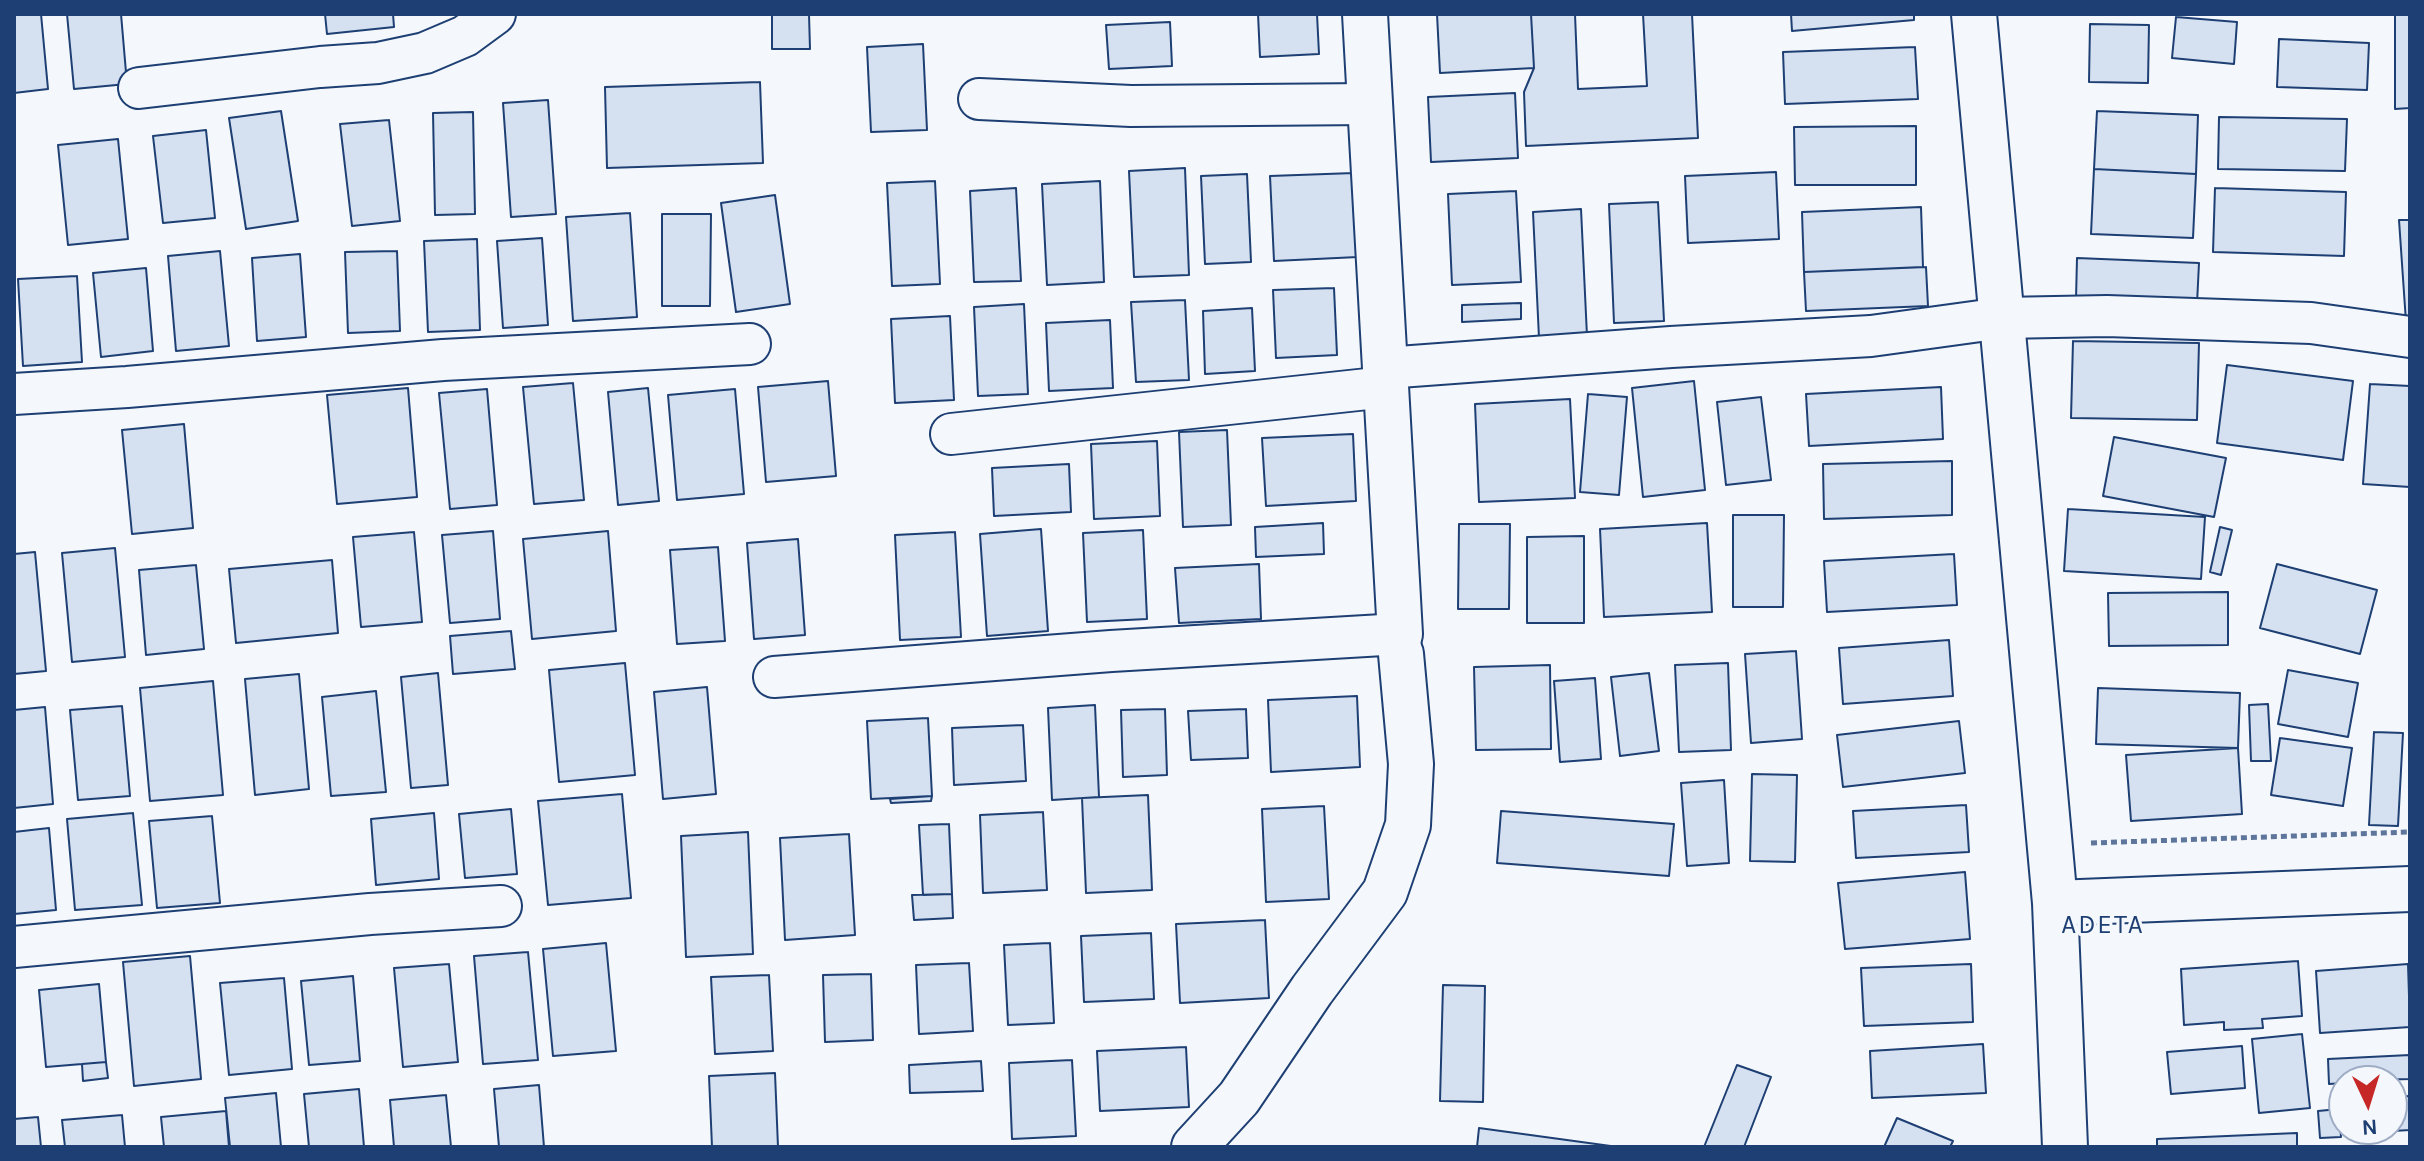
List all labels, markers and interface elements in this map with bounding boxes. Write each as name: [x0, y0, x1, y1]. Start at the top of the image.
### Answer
district label: ADETA: [2061, 910, 2145, 942]
north arrow: [2328, 1065, 2408, 1145]
text: N: [2361, 1113, 2378, 1140]

